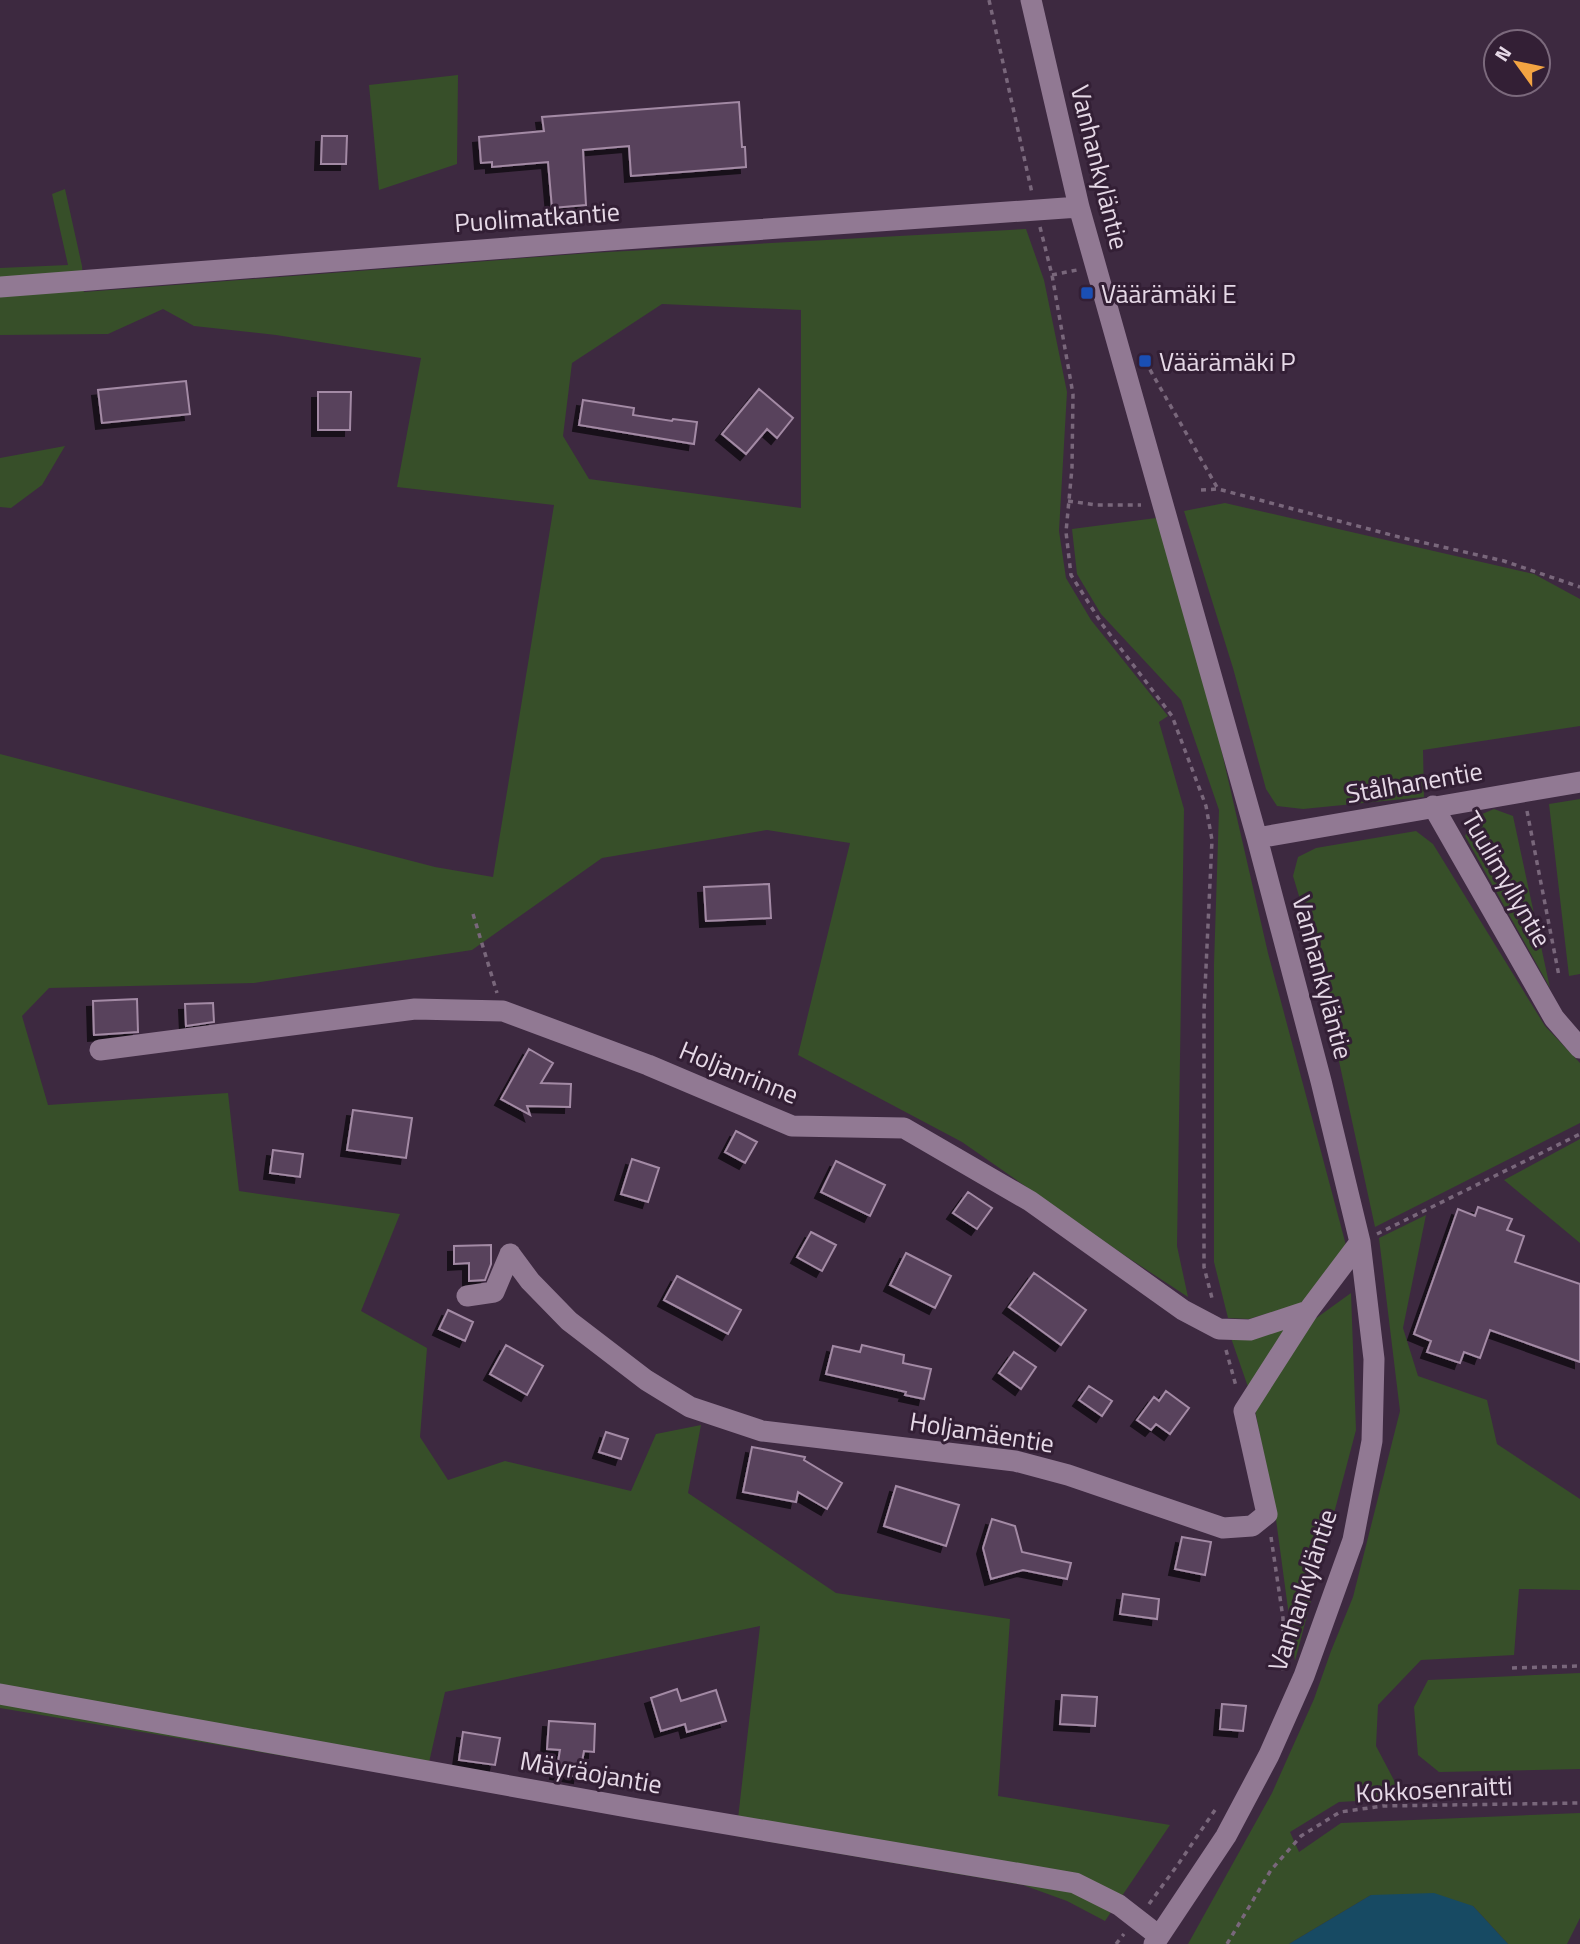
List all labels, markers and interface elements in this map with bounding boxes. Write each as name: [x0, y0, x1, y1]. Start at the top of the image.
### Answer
north arrow: [1482, 28, 1552, 98]
text: N: [1487, 40, 1518, 67]
street label: Vanhankyläntie: [1061, 81, 1139, 253]
street label: Puolimatkantie: [453, 192, 621, 242]
place label: Väärämäki E: [1101, 274, 1237, 313]
marker: Väärämäki E: [1079, 285, 1095, 301]
place label: Väärämäki P: [1159, 342, 1296, 381]
marker: Väärämäki P: [1137, 353, 1153, 369]
street label: Stålhanentie: [1343, 751, 1485, 813]
street label: Tuulimyllyntie: [1452, 804, 1562, 954]
street label: Vanhankyläntie: [1282, 891, 1364, 1063]
street label: Holjanrinne: [673, 1030, 805, 1114]
street label: Holjamäentie: [907, 1401, 1057, 1463]
street label: Vanhankyläntie: [1257, 1504, 1347, 1676]
street label: Mäyräojantie: [517, 1740, 665, 1804]
street label: Kokkosenraitti: [1354, 1765, 1514, 1813]

